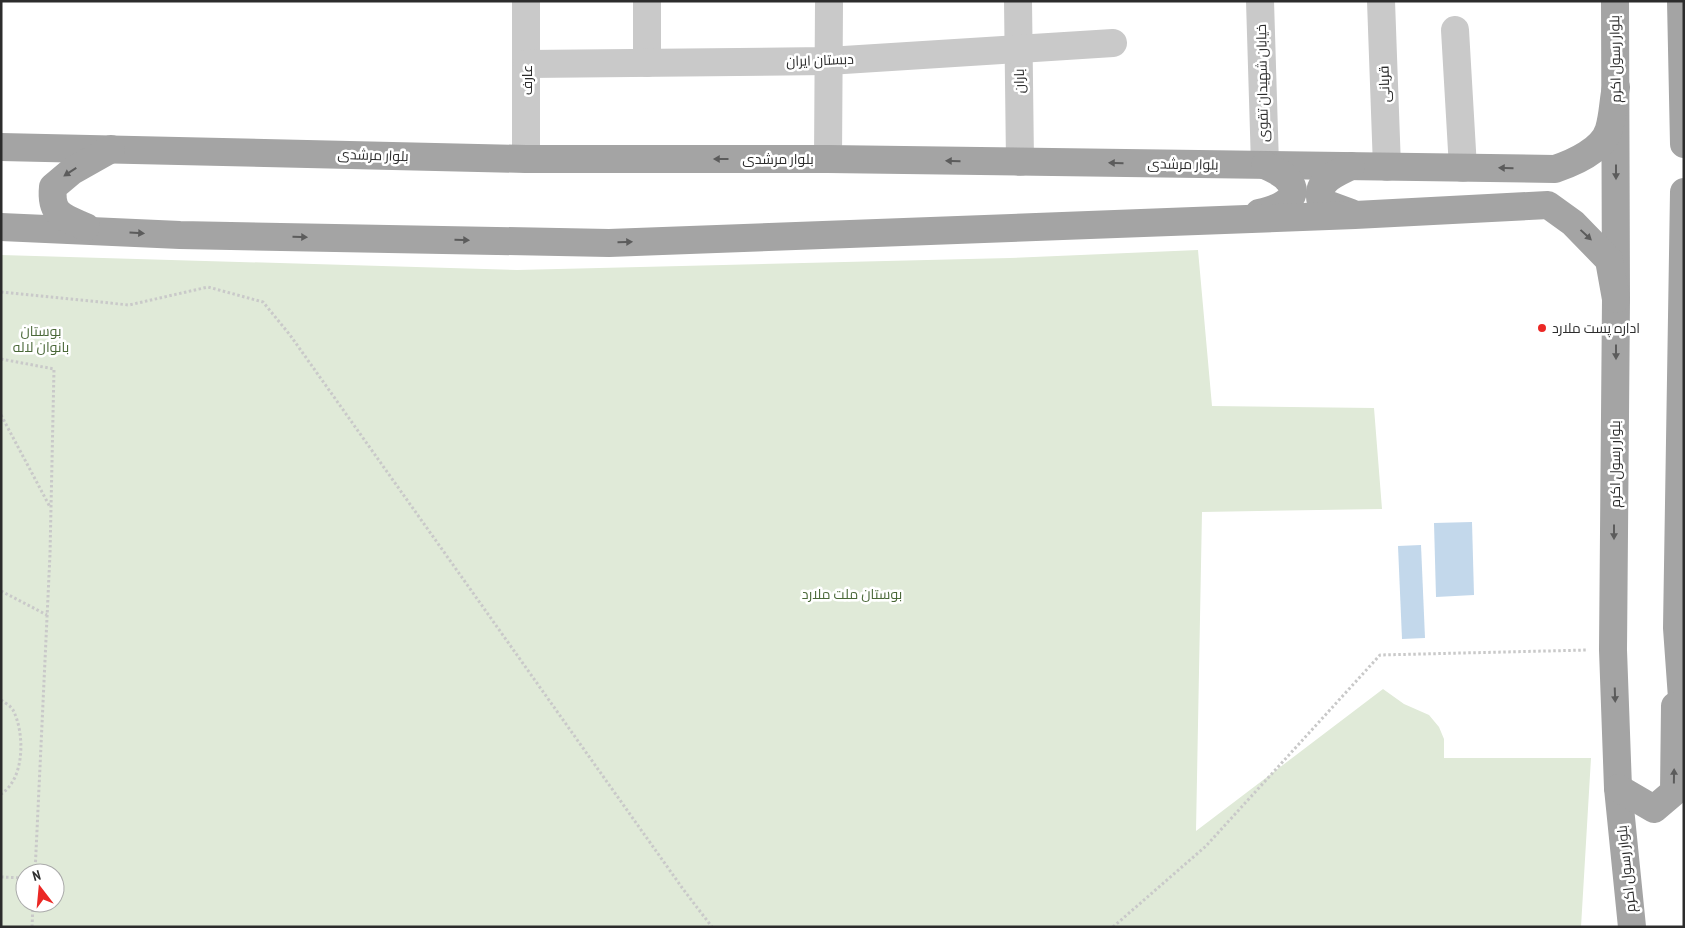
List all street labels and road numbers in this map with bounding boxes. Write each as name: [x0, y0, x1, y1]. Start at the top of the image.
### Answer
street label: بلوار رسول اکرم: [1605, 15, 1626, 103]
street label: خیابان شهیدان تقوی: [1252, 24, 1272, 142]
street label: دبستان ایران: [786, 50, 854, 70]
street label: عارف: [518, 65, 536, 95]
street label: قربانی: [1374, 65, 1394, 103]
street label: باران: [1010, 69, 1028, 93]
street label: بلوار مرشدی: [337, 145, 409, 165]
street label: بلوار مرشدی: [742, 150, 814, 168]
street label: بلوار مرشدی: [1147, 154, 1219, 174]
street label: بلوار رسول اکرم: [1606, 420, 1625, 508]
street label: بلوار رسول اکرم: [1612, 824, 1641, 914]

